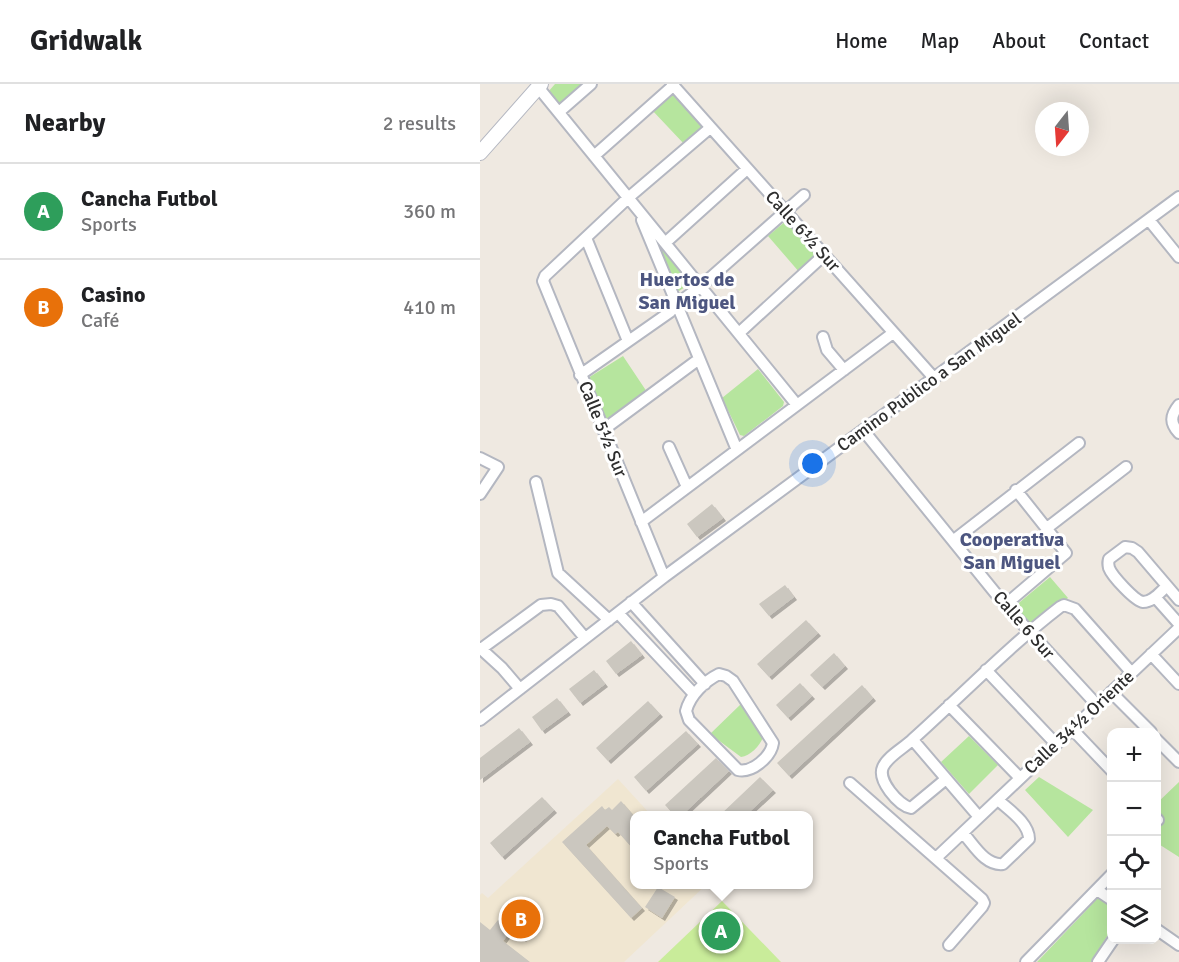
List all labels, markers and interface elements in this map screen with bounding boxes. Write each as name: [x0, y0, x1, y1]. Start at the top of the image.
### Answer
text: Gridwalk: [30, 24, 142, 58]
text: Home: [835, 28, 888, 54]
text: Map: [921, 28, 959, 54]
text: About: [992, 28, 1046, 54]
text: Contact: [1079, 28, 1149, 54]
north arrow: [1035, 102, 1089, 156]
text: Nearby: [24, 107, 105, 139]
text: 2 results: [383, 111, 456, 136]
text: Cancha Futbol: [81, 185, 218, 212]
street label: Calle 6½ Sur: [761, 186, 845, 276]
text: A: [37, 199, 50, 224]
text: 360 m: [403, 199, 456, 224]
text: Sports: [81, 212, 137, 237]
district label: Huertos de San Miguel: [638, 267, 736, 315]
text: Casino: [81, 281, 146, 308]
text: B: [37, 295, 50, 320]
text: 410 m: [403, 295, 456, 320]
text: Café: [81, 308, 120, 333]
street label: Camino Publico a San Miguel: [833, 308, 1025, 456]
street label: Calle 5½ Sur: [574, 378, 632, 480]
your location: [798, 449, 827, 478]
district label: Cooperativa San Miguel: [960, 527, 1064, 575]
street label: Calle 6 Sur: [988, 586, 1060, 664]
street label: Calle 34½ Oriente: [1019, 665, 1139, 779]
map controls: [1107, 728, 1161, 944]
button: +: [1107, 728, 1161, 782]
button: −: [1107, 782, 1161, 836]
popup: [630, 811, 813, 889]
text: Cancha Futbol: [653, 824, 790, 851]
button: locate: [1107, 836, 1161, 890]
text: Sports: [653, 851, 709, 876]
button: layers: [1107, 890, 1161, 944]
pin: B: [502, 896, 540, 942]
pin: A: [702, 908, 740, 954]

